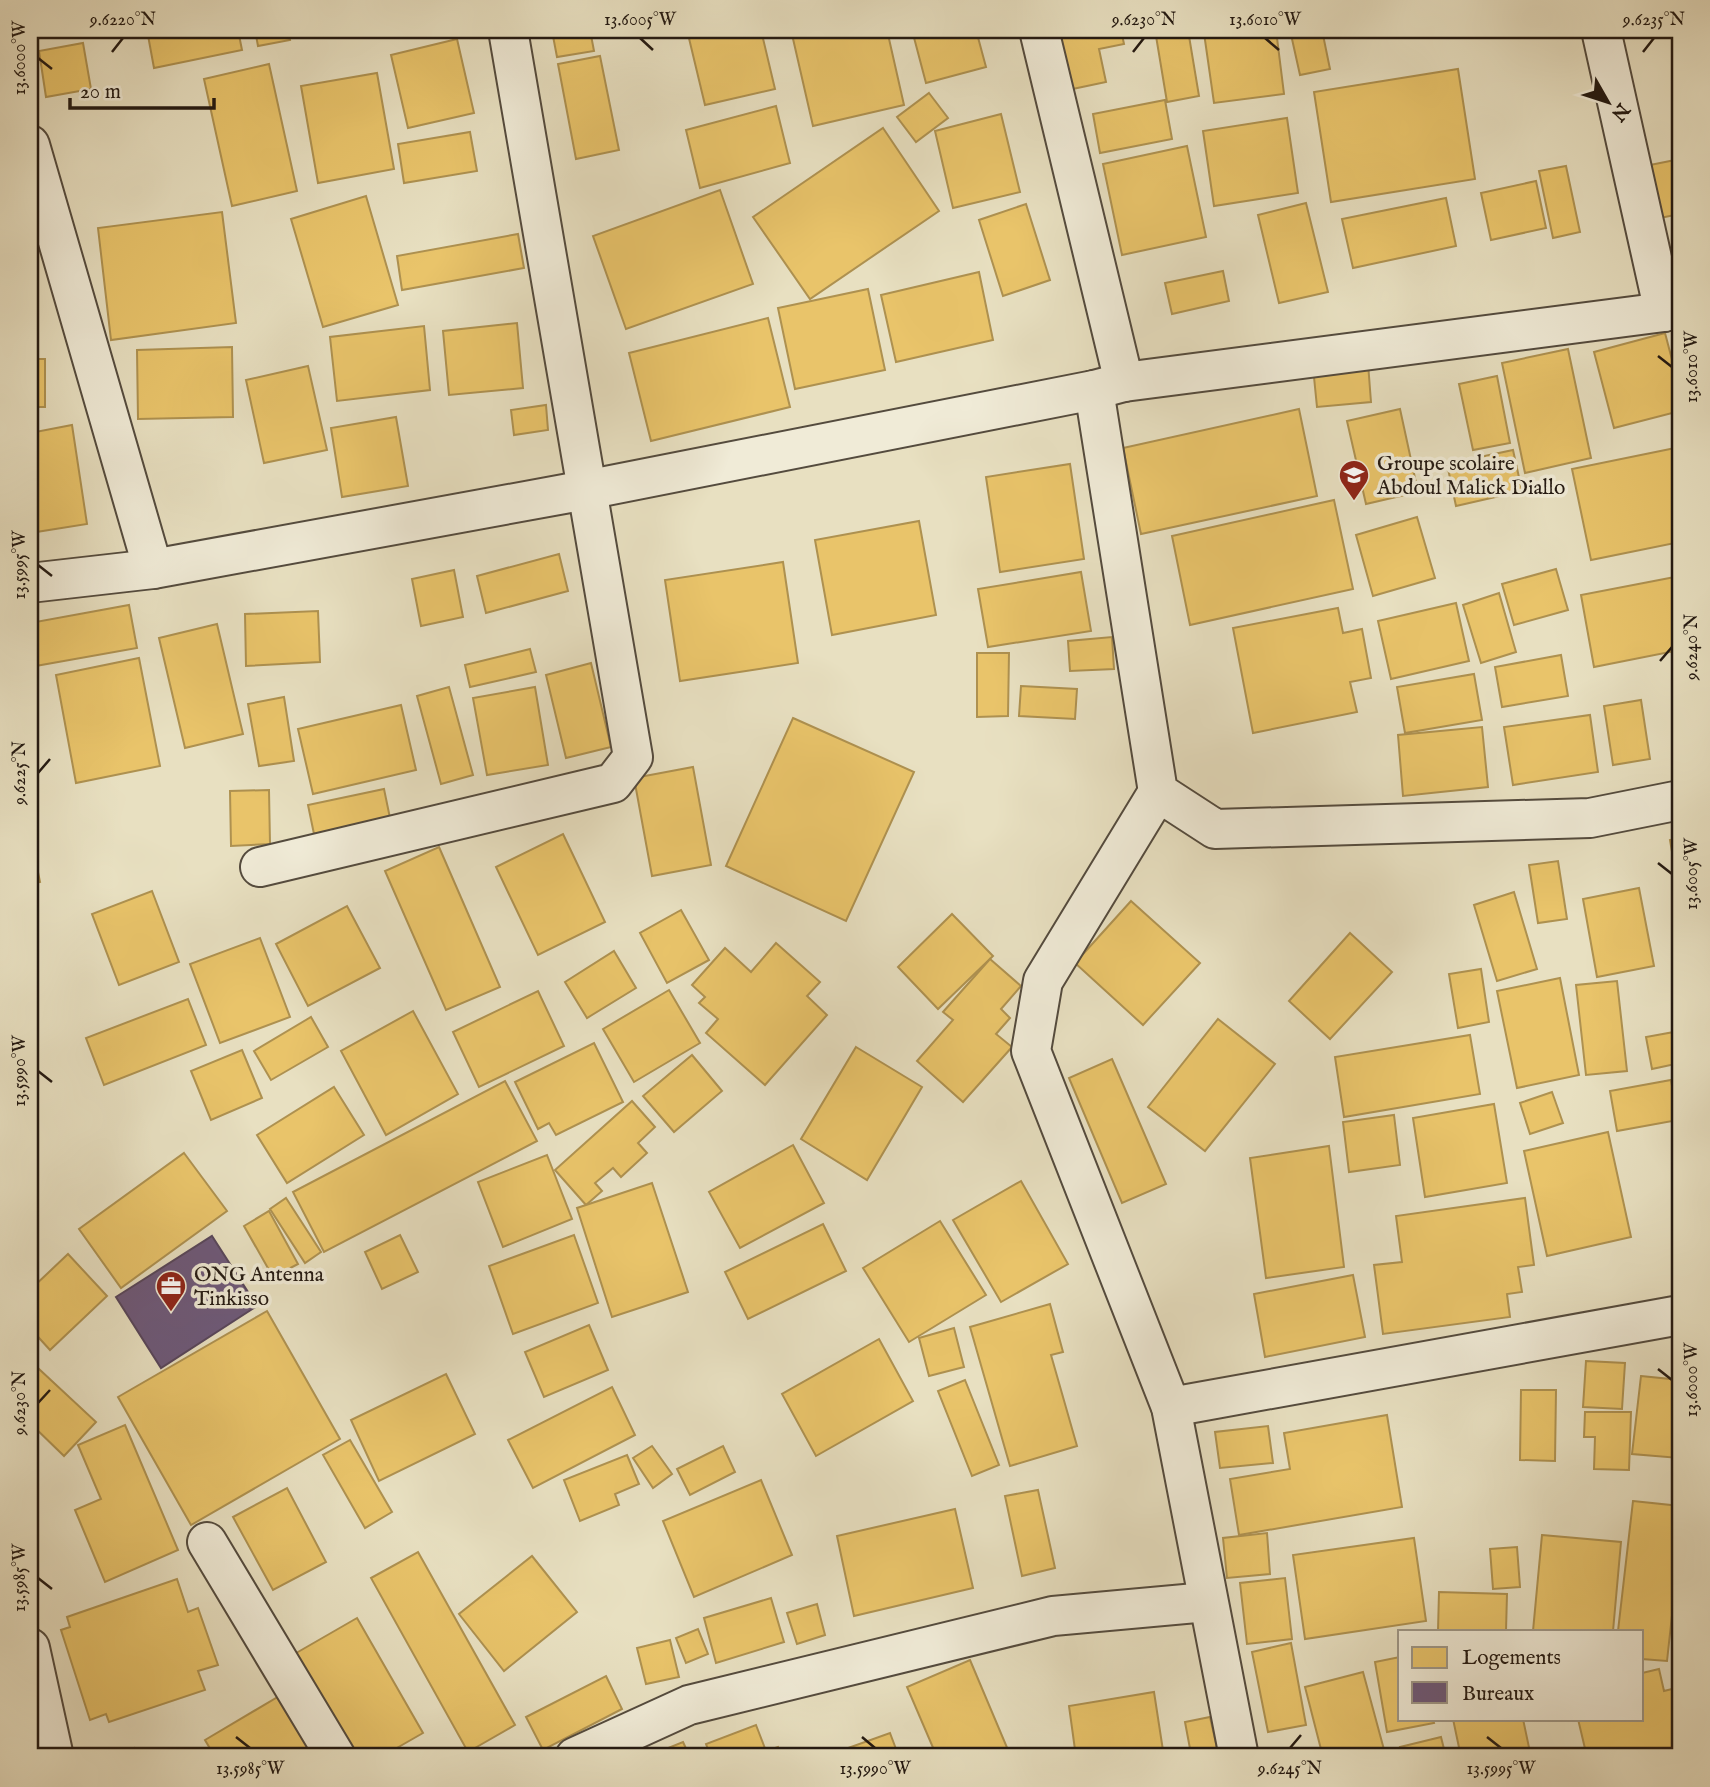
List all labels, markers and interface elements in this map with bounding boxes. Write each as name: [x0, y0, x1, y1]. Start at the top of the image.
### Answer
text: 9.6220°N: [89, 9, 157, 32]
text: 13.6005°W: [604, 9, 677, 32]
text: 9.6230°N: [1111, 9, 1177, 32]
text: 13.6010°W: [1229, 9, 1302, 32]
text: 9.6235°N: [1622, 9, 1686, 32]
text: 13.6000°W: [9, 20, 32, 95]
scale bar: [70, 66, 214, 110]
north arrow: [1574, 66, 1644, 136]
text: 20 m: [80, 79, 121, 106]
text: N: [1605, 97, 1635, 126]
text: 13.6010°W: [1681, 330, 1704, 403]
place label: Groupe scolaire Abdoul Malick Diallo: [1376, 451, 1565, 502]
school or university icon: Groupe scolaire Abdoul Malick Diallo: [1337, 458, 1371, 502]
text: 13.5995°W: [9, 530, 32, 599]
text: 9.6240°N: [1681, 613, 1704, 681]
text: 9.6225°N: [9, 741, 32, 806]
text: 13.6005°W: [1681, 837, 1704, 910]
text: 13.5990°W: [9, 1035, 32, 1107]
place label: ONG Antenna Tinkisso: [194, 1262, 325, 1313]
office icon: ONG Antenna Tinkisso: [154, 1269, 188, 1313]
text: 13.6000°W: [1681, 1342, 1704, 1417]
text: 9.6230°N: [9, 1370, 32, 1436]
text: 13.5985°W: [9, 1543, 32, 1612]
legend: [1398, 1630, 1644, 1720]
text: Logements: [1462, 1645, 1561, 1672]
text: Bureaux: [1462, 1681, 1534, 1708]
text: 13.5985°W: [216, 1758, 285, 1781]
text: 13.5990°W: [839, 1758, 911, 1781]
text: 9.6245°N: [1257, 1758, 1323, 1781]
text: 13.5995°W: [1467, 1758, 1536, 1781]

